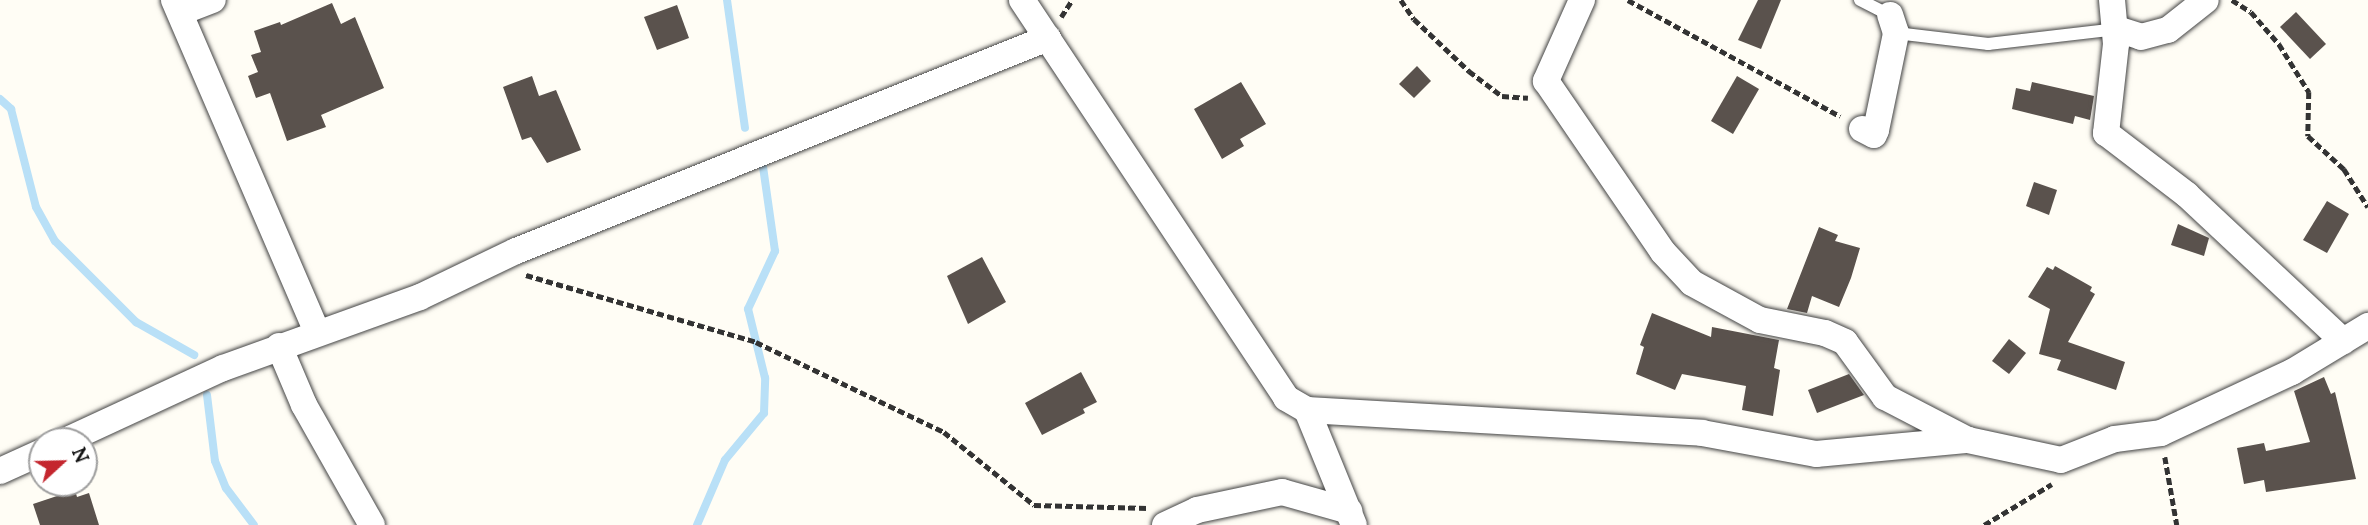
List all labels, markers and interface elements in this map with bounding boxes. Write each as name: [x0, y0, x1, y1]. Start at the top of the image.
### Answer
north arrow: [28, 427, 98, 497]
text: N: [67, 444, 94, 466]

